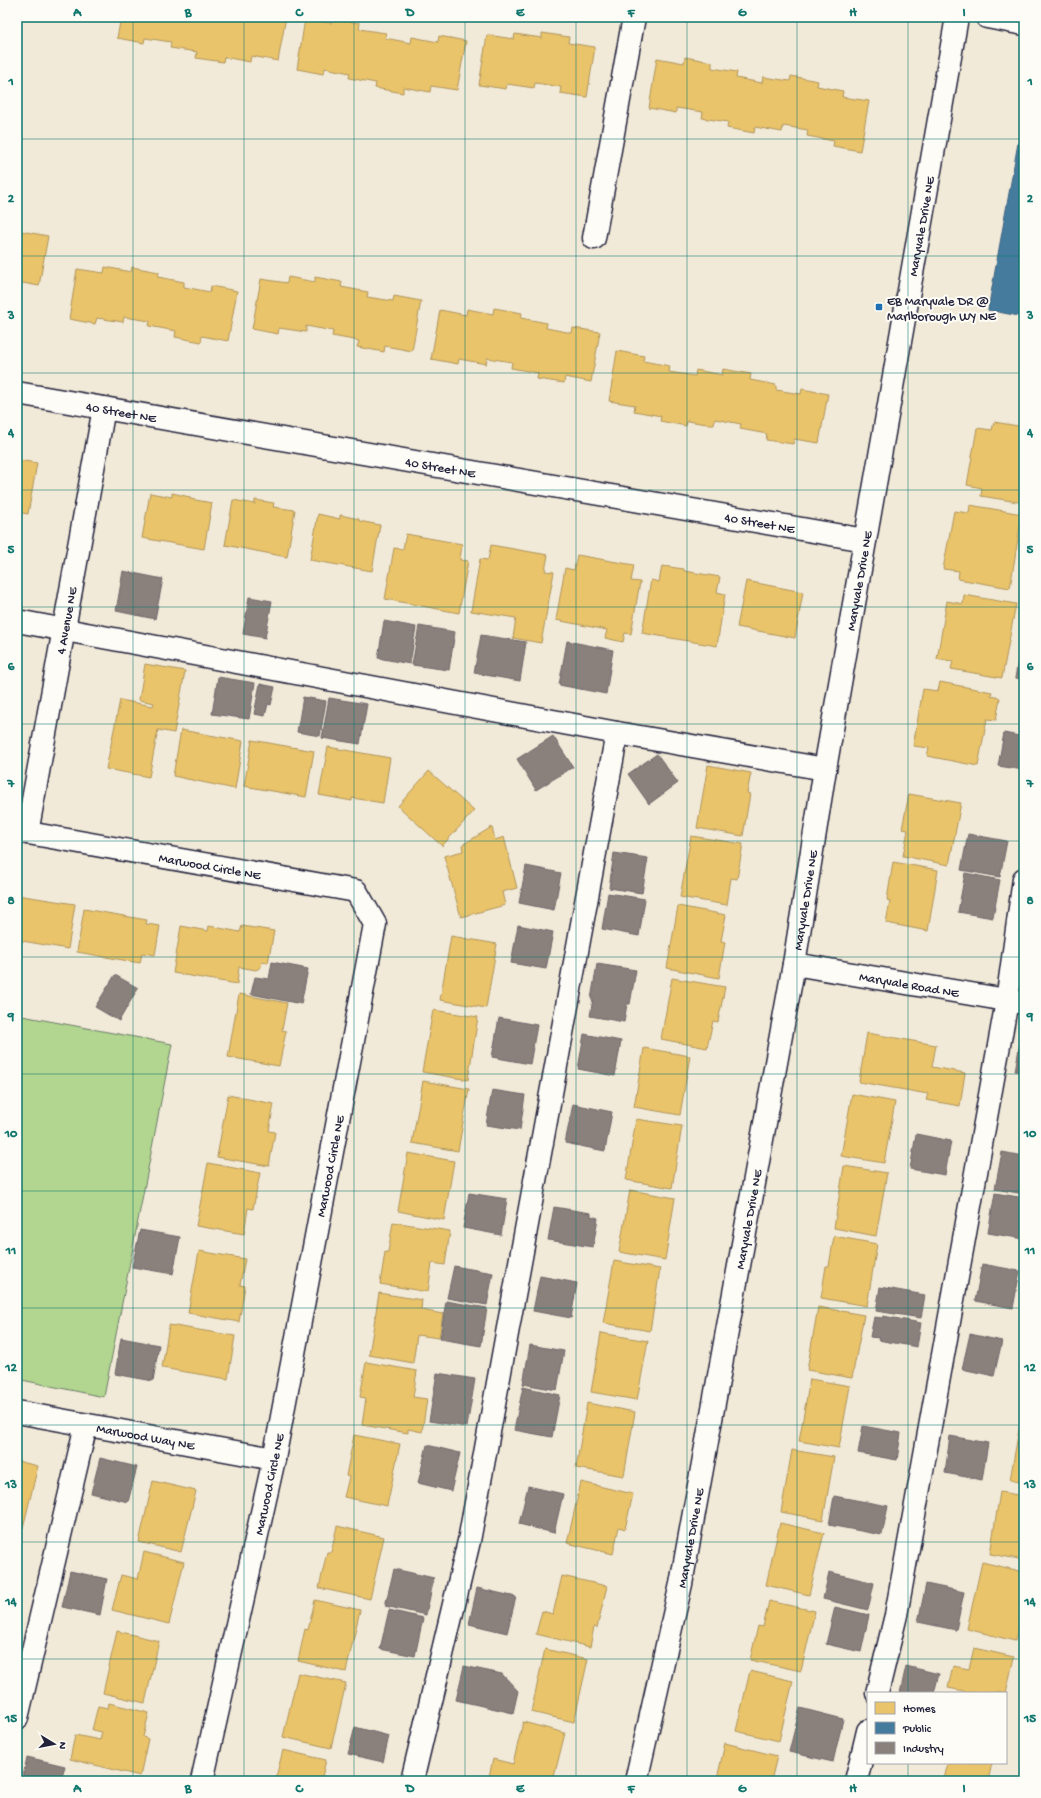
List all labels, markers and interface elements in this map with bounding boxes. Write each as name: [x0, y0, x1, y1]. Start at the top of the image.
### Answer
text: A: [72, 6, 82, 21]
text: B: [184, 6, 193, 21]
text: C: [294, 6, 304, 21]
text: D: [405, 6, 415, 21]
text: E: [516, 6, 525, 21]
text: F: [627, 6, 636, 21]
text: G: [738, 6, 747, 21]
text: H: [849, 6, 857, 21]
text: I: [962, 6, 966, 21]
text: 1: [7, 75, 14, 90]
text: 1: [1026, 75, 1033, 90]
street label: Maryvale Drive NE: [907, 175, 939, 277]
text: 2: [8, 192, 15, 207]
text: 2: [1027, 192, 1034, 207]
place label: EB Maryvale DR @ Marlborough WY NE: [887, 295, 997, 325]
marker: EB Maryvale DR @ Marlborough WY NE: [874, 302, 884, 312]
text: 3: [7, 309, 15, 324]
text: 3: [1026, 309, 1034, 324]
street label: 40 Street NE: [85, 400, 158, 427]
text: 4: [7, 426, 15, 441]
text: 4: [1026, 426, 1034, 441]
street label: 40 Street NE: [404, 455, 477, 483]
street label: 40 Street NE: [723, 511, 797, 538]
street label: Maryvale Drive NE: [844, 529, 877, 632]
text: 5: [8, 543, 15, 558]
text: 5: [1027, 543, 1034, 558]
street label: 4 Avenue NE: [55, 585, 82, 656]
text: 6: [8, 660, 15, 675]
text: 6: [1027, 660, 1034, 675]
text: 7: [7, 777, 16, 792]
text: 7: [1026, 777, 1035, 792]
street label: Maryvale Drive NE: [791, 849, 822, 952]
street label: Marwood Circle NE: [157, 851, 263, 884]
text: 8: [7, 894, 15, 909]
text: 8: [1026, 894, 1034, 909]
street label: Maryvale Road NE: [858, 970, 961, 1002]
text: 9: [7, 1010, 15, 1025]
text: 9: [1026, 1010, 1034, 1025]
street label: Marwood Circle NE: [314, 1114, 349, 1219]
text: 10: [4, 1127, 18, 1142]
text: 10: [1023, 1127, 1037, 1142]
street label: Maryvale Drive NE: [734, 1168, 767, 1271]
text: 11: [5, 1244, 16, 1259]
text: 11: [1024, 1244, 1035, 1259]
text: 12: [4, 1361, 17, 1376]
text: 12: [1023, 1361, 1036, 1376]
street label: Marwood Way NE: [95, 1422, 197, 1455]
street label: Marwood Circle NE: [252, 1432, 289, 1537]
text: 13: [4, 1478, 17, 1493]
text: 13: [1023, 1478, 1036, 1493]
street label: Maryvale Drive NE: [675, 1486, 708, 1589]
text: 14: [4, 1595, 18, 1610]
text: 14: [1023, 1595, 1037, 1610]
legend: [867, 1692, 1007, 1764]
text: Homes: [903, 1703, 936, 1717]
text: 15: [4, 1712, 17, 1727]
text: 15: [1023, 1712, 1036, 1727]
text: Public: [902, 1723, 932, 1737]
north arrow: [34, 1724, 74, 1764]
text: N: [55, 1741, 68, 1750]
text: Industry: [903, 1743, 944, 1757]
text: A: [72, 1782, 82, 1797]
text: B: [184, 1782, 193, 1797]
text: C: [294, 1782, 304, 1797]
text: D: [405, 1782, 415, 1797]
text: E: [516, 1782, 525, 1797]
text: F: [627, 1782, 636, 1797]
text: G: [738, 1782, 747, 1797]
text: H: [849, 1782, 857, 1797]
text: I: [962, 1782, 966, 1797]

